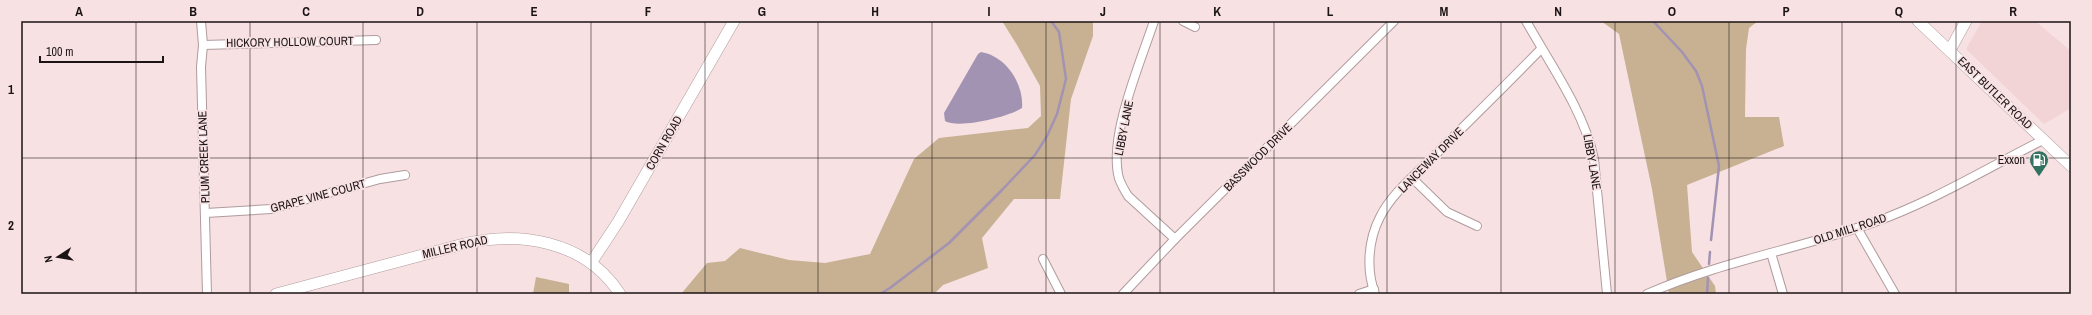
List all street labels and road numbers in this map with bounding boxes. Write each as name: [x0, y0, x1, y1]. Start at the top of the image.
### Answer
street label: HICKORY HOLLOW COURT: [226, 33, 354, 51]
street label: EAST BUTLER ROAD: [1954, 53, 2036, 133]
street label: LIBBY LANE: [1111, 99, 1137, 157]
street label: PLUM CREEK LANE: [194, 111, 214, 203]
street label: CORN ROAD: [642, 113, 686, 173]
street label: BASSWOOD DRIVE: [1220, 119, 1296, 195]
street label: LANCEWAY DRIVE: [1395, 124, 1467, 196]
street label: LIBBY LANE: [1579, 133, 1605, 191]
street label: GRAPE VINE COURT: [269, 176, 367, 216]
street label: OLD MILL ROAD: [1812, 210, 1888, 248]
street label: MILLER ROAD: [421, 232, 489, 262]

